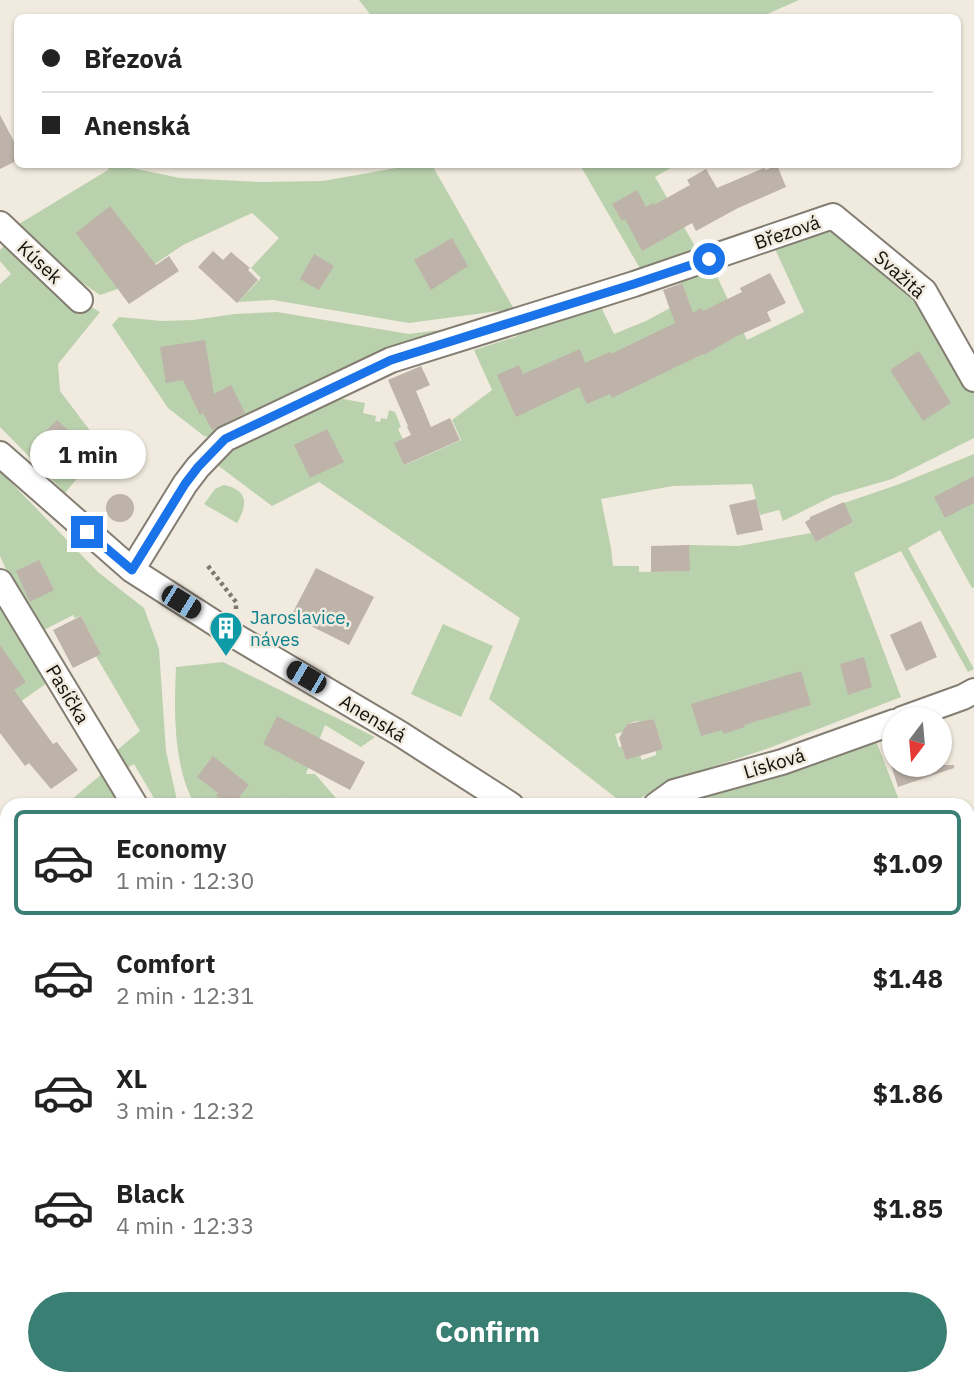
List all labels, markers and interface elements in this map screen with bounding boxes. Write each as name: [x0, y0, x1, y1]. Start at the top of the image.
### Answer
text: Březová: [84, 41, 182, 75]
text: Anenská: [84, 108, 190, 142]
street label: Březová: [751, 210, 823, 254]
street label: Kúsek: [13, 235, 67, 289]
route start: [693, 243, 725, 275]
street label: Svažitá: [869, 245, 931, 303]
callout: 1 min: [29, 430, 145, 480]
text: 1 min: [58, 439, 118, 469]
route end: [71, 516, 103, 548]
car: [158, 582, 205, 622]
place label: Jaroslavice, náves: [250, 605, 351, 651]
building icon: Jaroslavice, náves: [207, 609, 245, 658]
car: [283, 657, 330, 697]
street label: Pasíčka: [41, 660, 95, 728]
street label: Anenská: [335, 689, 411, 747]
north arrow: [882, 707, 952, 777]
map controls: [882, 707, 952, 777]
street label: Lísková: [740, 742, 808, 784]
icon: car: [32, 831, 95, 894]
text: Economy: [116, 831, 227, 865]
text: $1.09: [873, 846, 943, 880]
text: 1 min · 12:30: [116, 865, 254, 895]
icon: car: [32, 946, 95, 1009]
text: Comfort: [116, 946, 215, 980]
text: $1.48: [873, 961, 943, 995]
text: 2 min · 12:31: [116, 980, 254, 1010]
icon: car: [32, 1061, 95, 1124]
text: XL: [116, 1061, 147, 1095]
text: $1.86: [873, 1076, 943, 1110]
text: 3 min · 12:32: [116, 1095, 254, 1125]
icon: car: [32, 1176, 95, 1239]
text: Black: [116, 1176, 184, 1210]
text: $1.85: [873, 1191, 943, 1225]
text: 4 min · 12:33: [116, 1210, 254, 1240]
button: Confirm: [28, 1292, 947, 1372]

